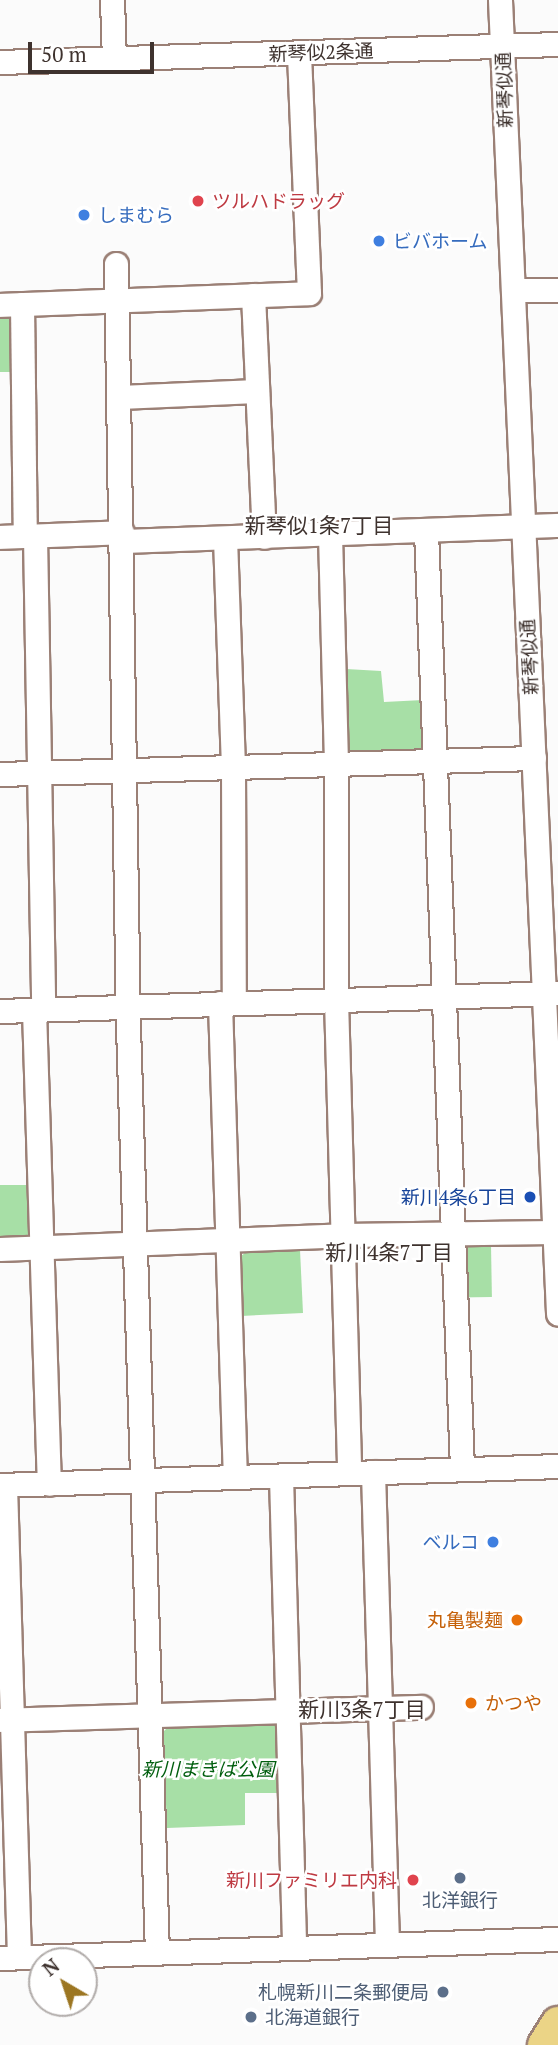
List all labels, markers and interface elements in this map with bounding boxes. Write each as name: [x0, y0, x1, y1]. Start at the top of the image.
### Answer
scale bar: [32, 28, 158, 72]
street label: 新琴似2条通: [268, 39, 374, 65]
text: 50 m: [41, 40, 87, 68]
street label: 新琴似通: [491, 52, 517, 128]
place label: ツルハドラッグ: [212, 190, 345, 212]
marker: ツルハドラッグ: [190, 193, 206, 209]
place label: しまむら: [98, 204, 174, 226]
marker: しまむら: [76, 207, 92, 223]
place label: ビバホーム: [393, 230, 488, 252]
marker: ビバホーム: [371, 233, 387, 249]
district label: 新琴似1条7丁目: [245, 512, 393, 538]
street label: 新琴似通: [516, 618, 542, 696]
place label: 新川4条6丁目: [401, 1186, 516, 1208]
marker: 新川4条6丁目: [522, 1189, 538, 1205]
district label: 新川4条7丁目: [325, 1239, 453, 1265]
place label: ベルコ: [422, 1531, 479, 1553]
marker: ベルコ: [485, 1534, 501, 1550]
place label: 丸亀製麺: [427, 1609, 503, 1631]
marker: 丸亀製麺: [509, 1612, 525, 1628]
place label: かつや: [485, 1692, 542, 1714]
marker: かつや: [463, 1695, 479, 1711]
district label: 新川3条7丁目: [298, 1696, 426, 1722]
park label: 新川まきば公園: [142, 1758, 274, 1780]
place label: 新川ファミリエ内科: [226, 1869, 397, 1891]
marker: 新川ファミリエ内科: [403, 1870, 423, 1890]
marker: 北洋銀行: [452, 1870, 468, 1886]
place label: 北洋銀行: [422, 1889, 498, 1911]
north arrow: [28, 1947, 98, 2017]
text: N: [37, 1953, 64, 1981]
place label: 札幌新川二条郵便局: [258, 1981, 429, 2003]
marker: 札幌新川二条郵便局: [435, 1984, 451, 2000]
place label: 北海道銀行: [265, 2006, 360, 2028]
marker: 北海道銀行: [243, 2009, 259, 2025]

